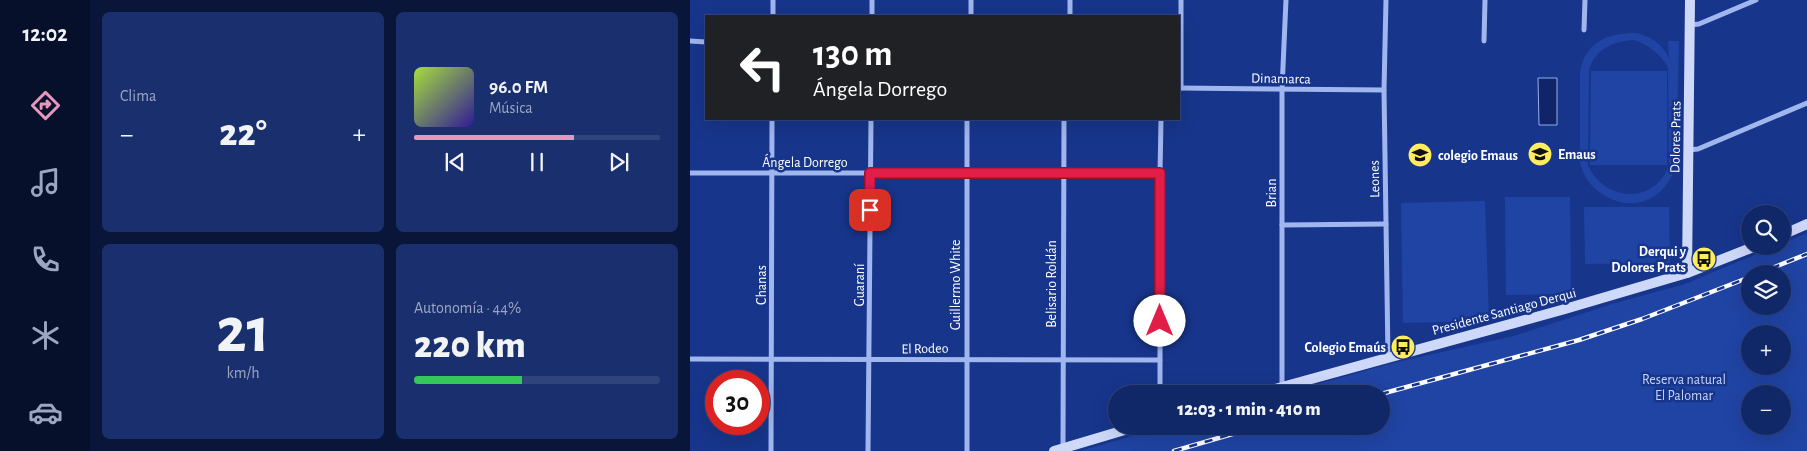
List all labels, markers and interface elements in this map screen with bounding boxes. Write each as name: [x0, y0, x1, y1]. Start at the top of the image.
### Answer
text: 12:02: [22, 23, 68, 45]
icon: left: [730, 35, 795, 100]
text: 130 m: [813, 37, 892, 72]
street label: Dinamarca: [1251, 71, 1311, 87]
text: 96.0 FM: [489, 78, 548, 97]
text: Ángela Dorrego: [813, 78, 947, 100]
icon: directions: [28, 88, 63, 123]
text: Clima: [120, 88, 156, 104]
text: Música: [489, 100, 533, 116]
street label: Dolores Prats: [1668, 101, 1684, 173]
text: 22°: [219, 115, 267, 153]
text: −: [120, 121, 133, 149]
text: +: [353, 121, 366, 149]
school or university icon: Emaus: [1527, 141, 1553, 167]
school or university icon: colegio Emaus: [1407, 142, 1433, 168]
icon: previous: [441, 148, 469, 176]
icon: pause: [523, 148, 551, 176]
icon: next: [605, 148, 633, 176]
place label: Emaus: [1558, 148, 1596, 162]
place label: colegio Emaus: [1438, 149, 1518, 163]
street label: Ángela Dorrego: [762, 153, 848, 170]
street label: Leones: [1368, 160, 1382, 198]
icon: music: [28, 165, 63, 200]
street label: Brian: [1265, 179, 1279, 207]
pin: [849, 189, 891, 231]
icon: arrive: [856, 196, 884, 224]
map controls: [1741, 205, 1791, 435]
button: search: [1741, 205, 1791, 255]
street label: Guillermo White: [949, 240, 963, 330]
street label: Belisario Roldán: [1045, 240, 1059, 328]
icon: phone: [28, 242, 63, 277]
place label: Derqui y Dolores Prats: [1611, 245, 1687, 275]
bus stop icon: Derqui y Dolores Prats: [1691, 246, 1717, 272]
street label: Guaraní: [853, 263, 867, 306]
street label: Chanas: [755, 265, 769, 305]
button: layers: [1741, 265, 1791, 315]
street label: Presidente Santiago Derqui: [1431, 286, 1578, 338]
position arrow: [1133, 294, 1185, 346]
text: 21: [216, 299, 270, 364]
text: Autonomía · 44%: [414, 300, 521, 316]
icon: climate: [28, 318, 63, 353]
button: +: [1741, 325, 1791, 375]
text: 220 km: [414, 327, 526, 365]
bus stop icon: Colegio Emaús: [1390, 334, 1416, 360]
place label: Colegio Emaús: [1305, 341, 1386, 355]
street label: El Rodeo: [901, 342, 949, 356]
text: km/h: [226, 365, 260, 381]
speed limit sign: 30: [705, 370, 770, 435]
park label: Reserva natural El Palomar: [1642, 373, 1726, 403]
button: −: [1741, 385, 1791, 435]
icon: car: [28, 395, 63, 430]
text: 12:03 · 1 min · 410 m: [1177, 400, 1321, 419]

